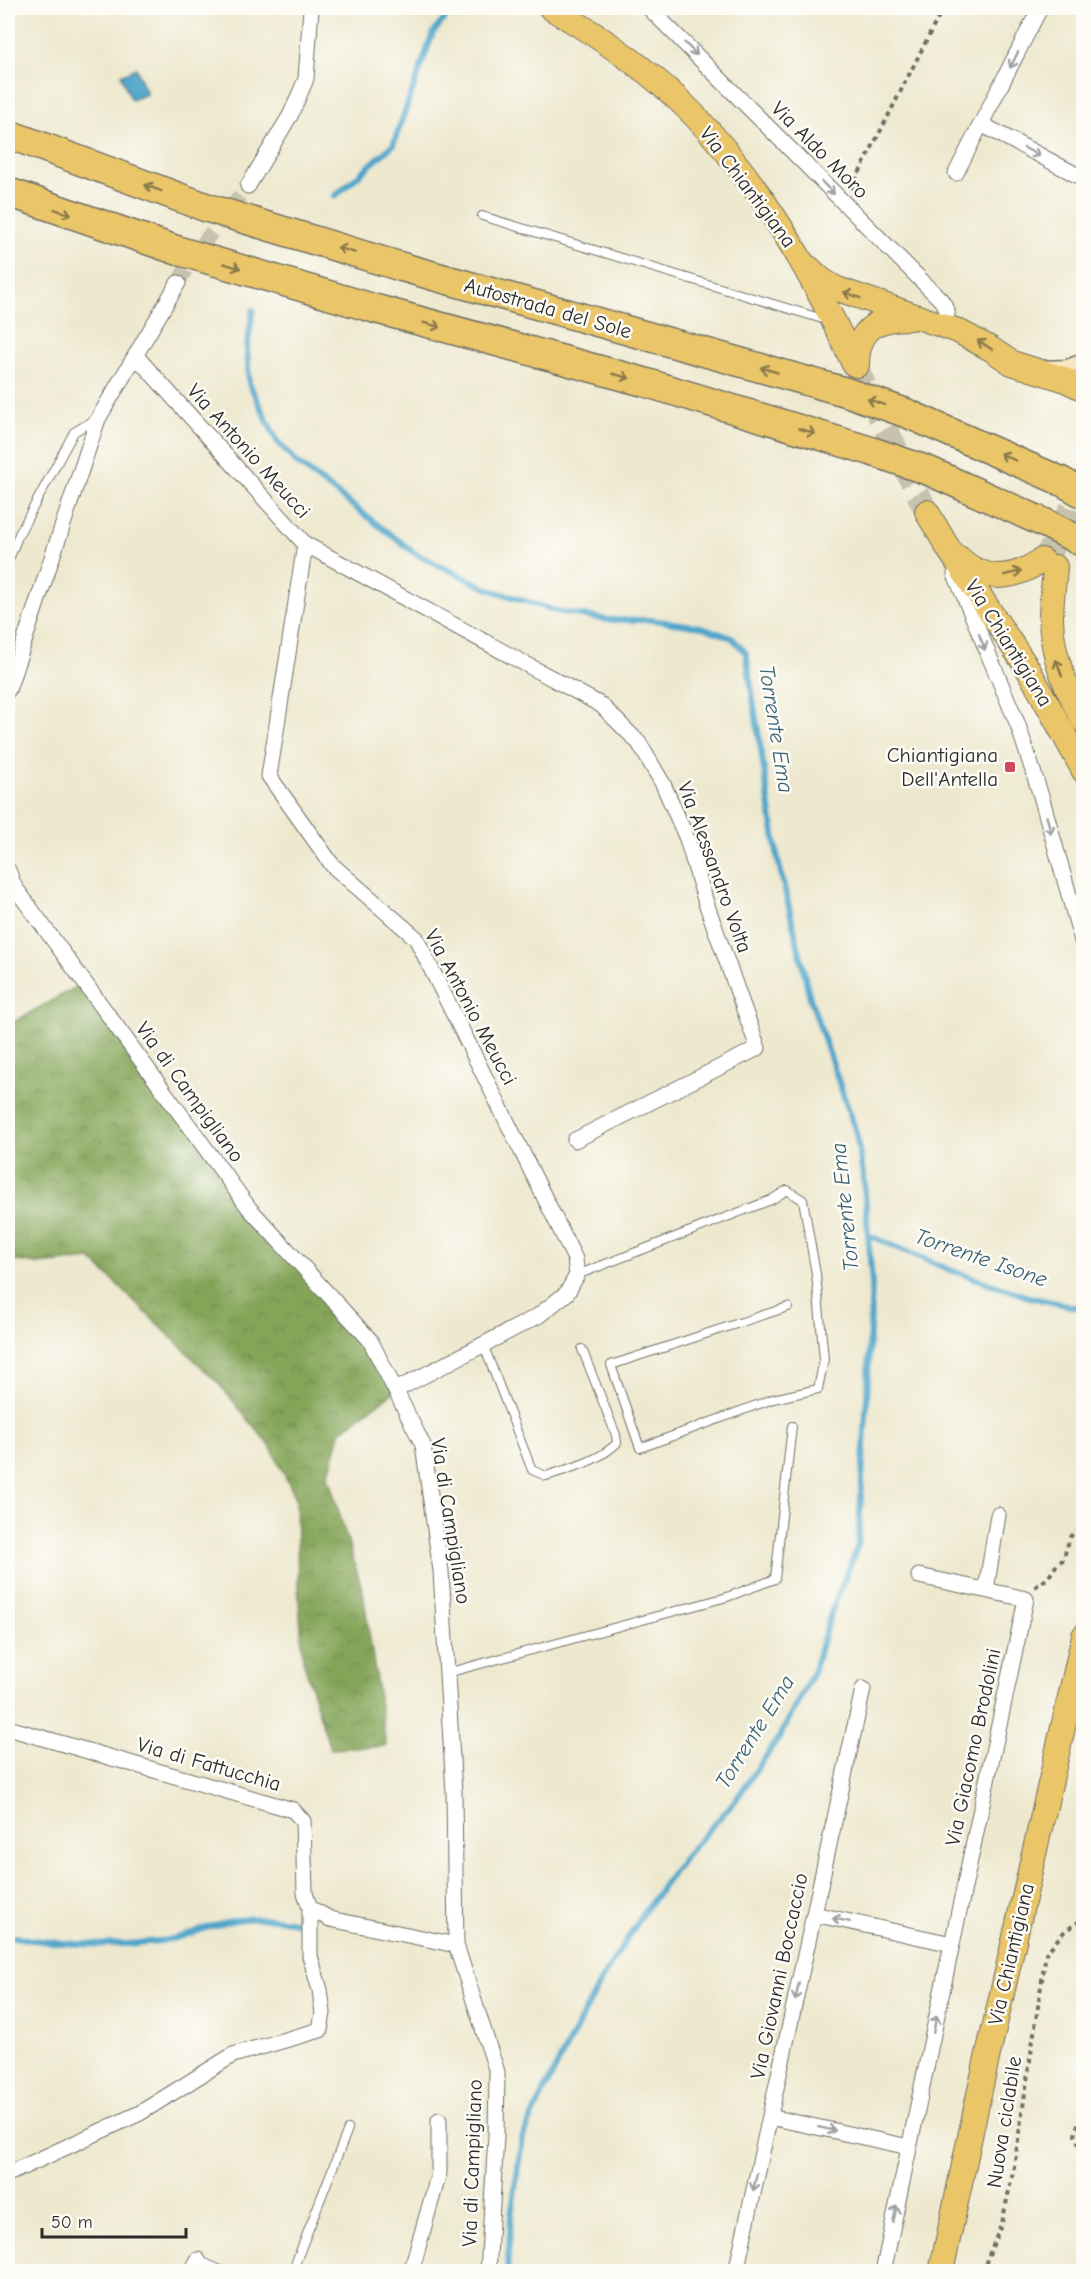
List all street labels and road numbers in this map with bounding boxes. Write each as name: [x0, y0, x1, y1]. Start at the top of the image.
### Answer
street label: Via Aldo Moro: [766, 96, 874, 204]
street label: Via Chiantigiana: [695, 122, 801, 252]
street label: Autostrada del Sole: [462, 273, 634, 343]
street label: Via Antonio Meucci: [182, 379, 316, 523]
street label: Via Chiantigiana: [960, 575, 1058, 711]
street label: Via Alessandro Volta: [673, 778, 757, 956]
street label: Via Antonio Meucci: [420, 925, 522, 1089]
street label: Via di Campigliano: [131, 1017, 249, 1167]
street label: Via di Campigliano: [426, 1436, 476, 1606]
street label: Via Giacomo Brodolini: [940, 1646, 1006, 1848]
street label: Via di Fattucchia: [134, 1732, 284, 1796]
street label: Via Giovanni Boccaccio: [745, 1871, 813, 2081]
street label: Via Chiantigiana: [983, 1881, 1039, 2027]
street label: Nuova ciclabile: [982, 2054, 1026, 2190]
street label: Via di Campigliano: [457, 2079, 487, 2247]

